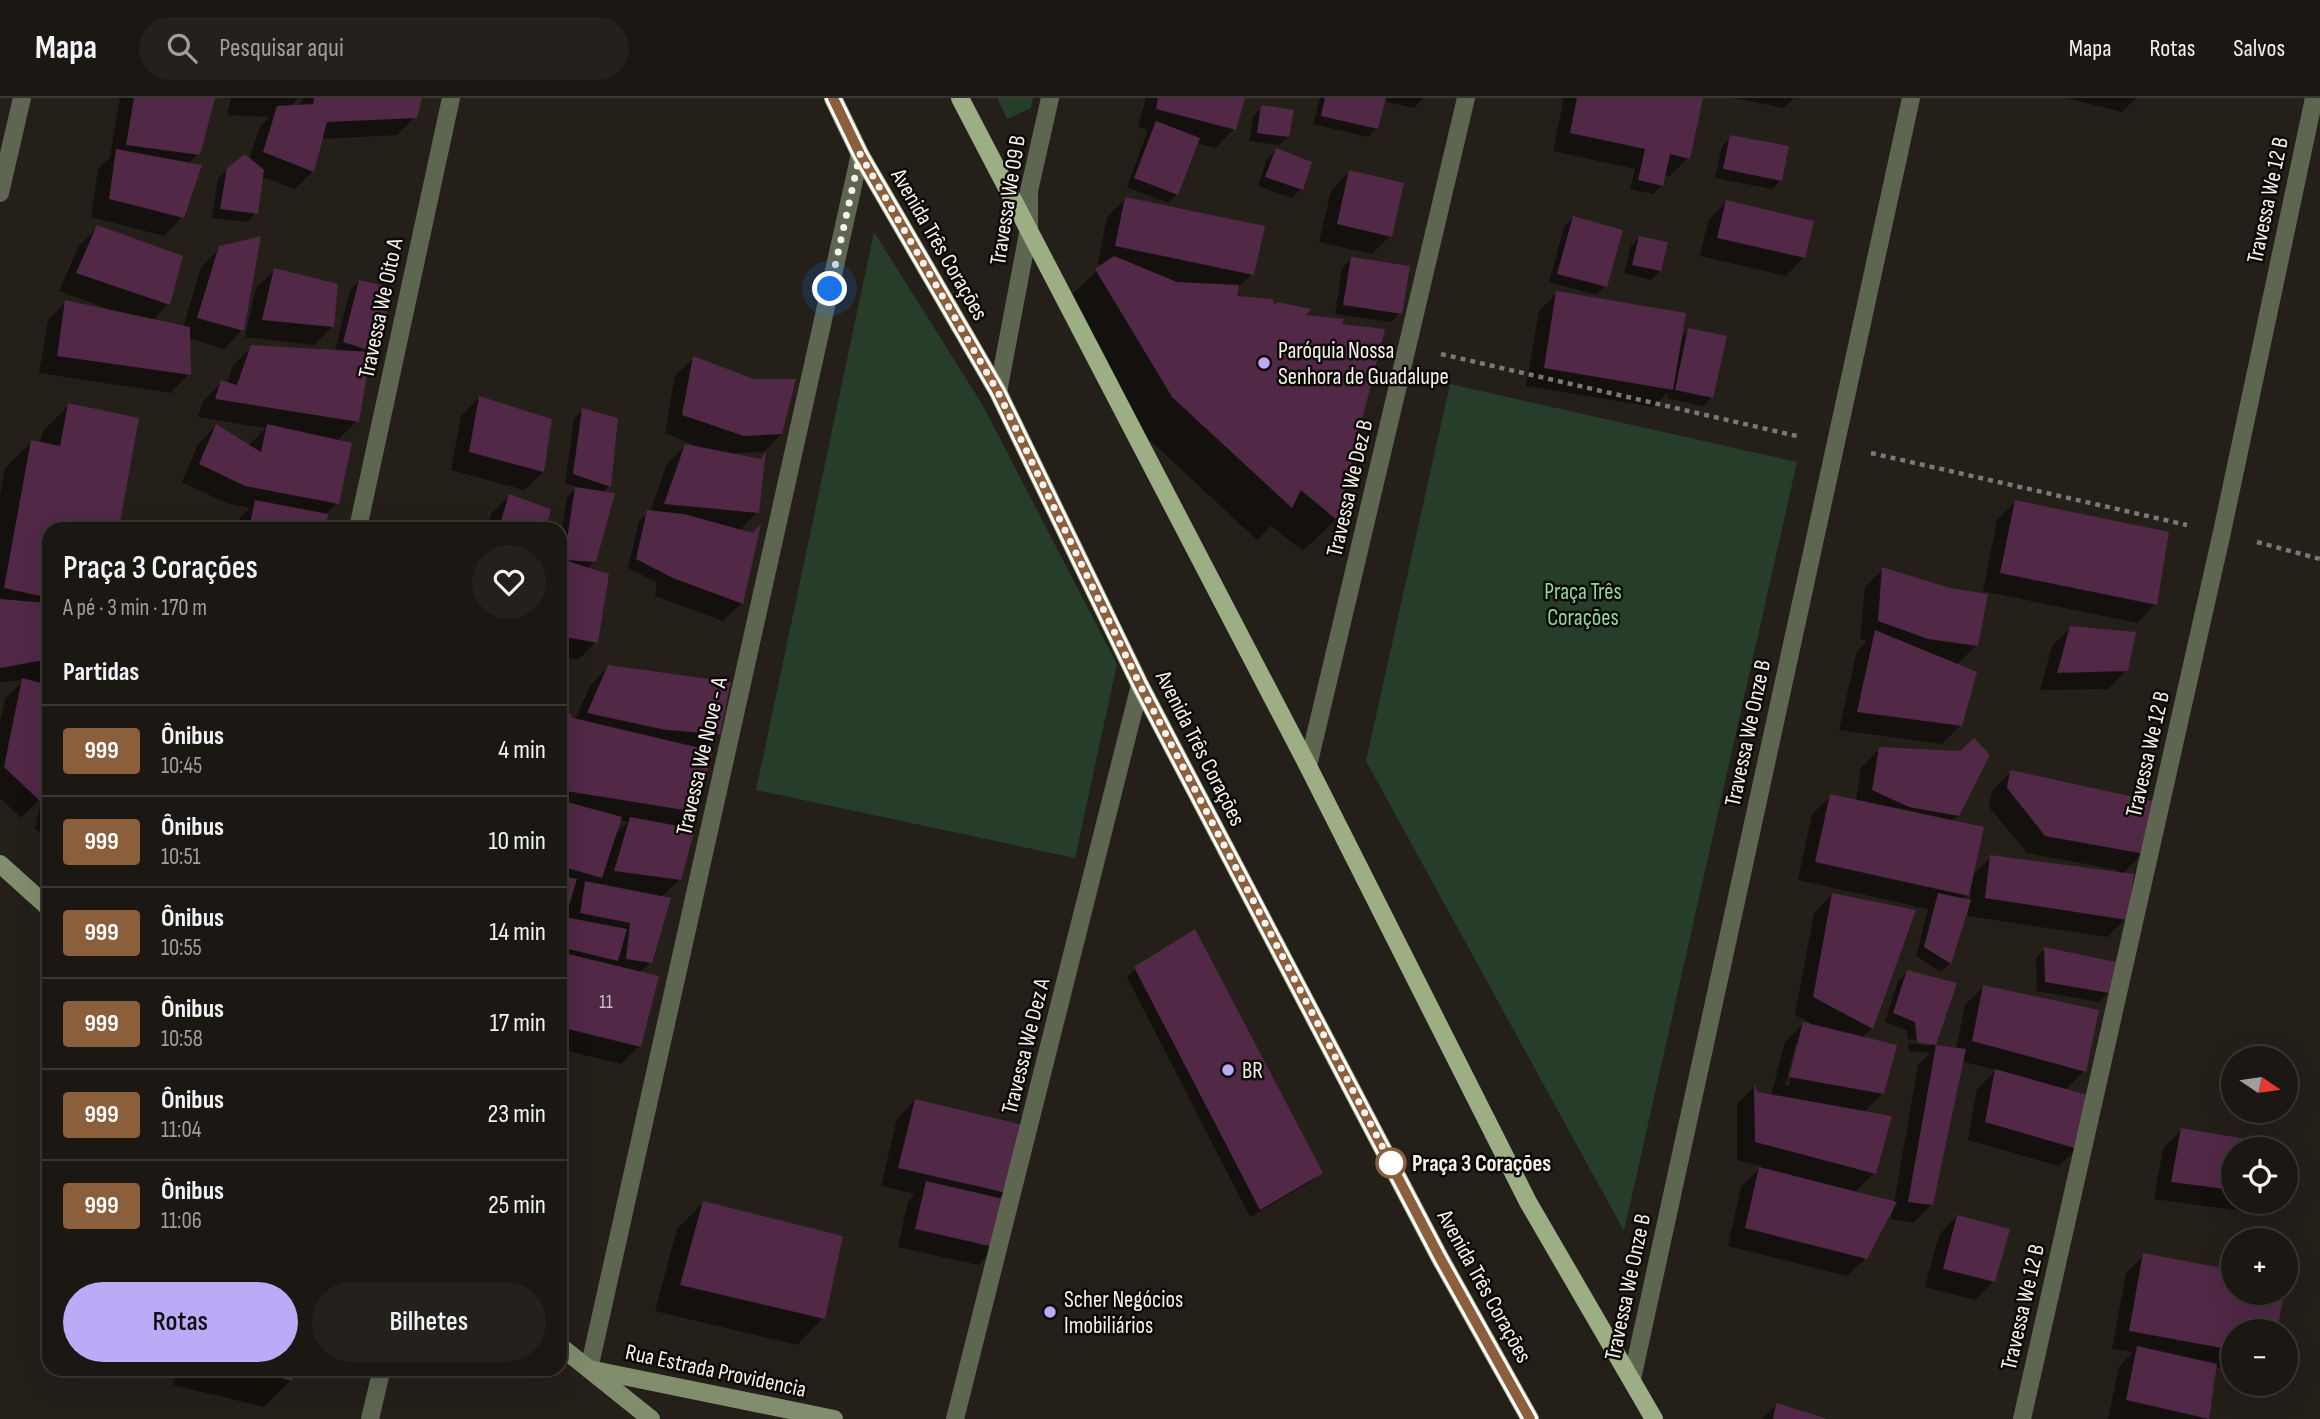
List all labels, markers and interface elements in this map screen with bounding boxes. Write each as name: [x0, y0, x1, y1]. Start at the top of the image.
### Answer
search box: [139, 17, 629, 80]
text: Mapa: [35, 28, 97, 68]
icon: search: [163, 29, 201, 67]
text: Pesquisar aqui: [219, 33, 344, 64]
text: Mapa: [2069, 34, 2112, 63]
text: Rotas: [2150, 34, 2195, 63]
text: Salvos: [2233, 34, 2285, 63]
street label: Travessa We 09 B: [984, 133, 1032, 267]
street label: Travessa We 12 B: [2241, 135, 2295, 266]
street label: Avenida Três Corações: [884, 163, 994, 325]
street label: Travessa We Oito A: [353, 236, 409, 381]
your location: [812, 271, 847, 306]
place label: Paróquia Nossa Senhora de Guadalupe: [1278, 337, 1449, 391]
marker: Paróquia Nossa Senhora de Guadalupe: [1256, 355, 1272, 371]
street label: Travessa We Dez B: [1321, 417, 1379, 559]
button: heart: [472, 545, 546, 619]
text: Praça 3 Corações: [63, 548, 258, 588]
park label: Praça Três Corações: [1544, 578, 1622, 632]
text: A pé · 3 min · 170 m: [63, 594, 207, 622]
text: Partidas: [63, 657, 139, 688]
street label: Travessa We Onze B: [1719, 657, 1777, 809]
street label: Avenida Três Corações: [1148, 665, 1251, 831]
street label: Travessa We Nove - A: [670, 674, 734, 838]
street label: Travessa We 12 B: [2120, 689, 2176, 820]
text: Ônibus: [161, 721, 224, 752]
text: 4 min: [498, 735, 546, 766]
text: 999: [84, 736, 119, 765]
text: 10:45: [161, 752, 202, 780]
text: Ônibus: [161, 812, 224, 843]
text: 10 min: [489, 826, 546, 857]
text: 999: [84, 827, 119, 856]
text: 10:51: [161, 843, 201, 871]
text: Ônibus: [161, 903, 224, 934]
text: 14 min: [489, 917, 546, 948]
text: 999: [84, 918, 119, 947]
text: 10:55: [161, 934, 202, 962]
street label: Travessa We Dez A: [996, 975, 1056, 1117]
house number: 11: [599, 991, 613, 1014]
text: Ônibus: [161, 994, 224, 1025]
text: 17 min: [490, 1008, 546, 1039]
text: 999: [84, 1009, 119, 1038]
text: 10:58: [161, 1025, 203, 1053]
north arrow: [2221, 1046, 2298, 1124]
map controls: [2221, 1046, 2298, 1396]
place label: BR: [1242, 1057, 1263, 1085]
marker: BR: [1220, 1062, 1236, 1078]
text: Ônibus: [161, 1085, 224, 1116]
text: 23 min: [488, 1099, 546, 1130]
text: 999: [84, 1100, 119, 1129]
text: 11:04: [161, 1116, 201, 1144]
button: locate: [2221, 1137, 2298, 1214]
marker: Praça 3 Corações: [1376, 1148, 1406, 1178]
place label: Praça 3 Corações: [1412, 1150, 1551, 1178]
text: Ônibus: [161, 1176, 224, 1207]
text: 25 min: [488, 1190, 546, 1221]
text: 999: [84, 1191, 119, 1220]
street label: Avenida Três Corações: [1430, 1204, 1538, 1368]
text: 11:06: [161, 1207, 202, 1235]
street label: Travessa We Onze B: [1599, 1211, 1657, 1363]
button: +: [2221, 1228, 2298, 1305]
street label: Travessa We 12 B: [1995, 1242, 2051, 1373]
button: Rotas: [63, 1282, 298, 1362]
button: Bilhetes: [312, 1282, 546, 1362]
place label: Scher Negócios Imobiliários: [1064, 1286, 1183, 1340]
marker: Scher Negócios Imobiliários: [1042, 1304, 1058, 1320]
button: −: [2221, 1319, 2298, 1396]
street label: Rua Estrada Providencia: [623, 1338, 809, 1404]

